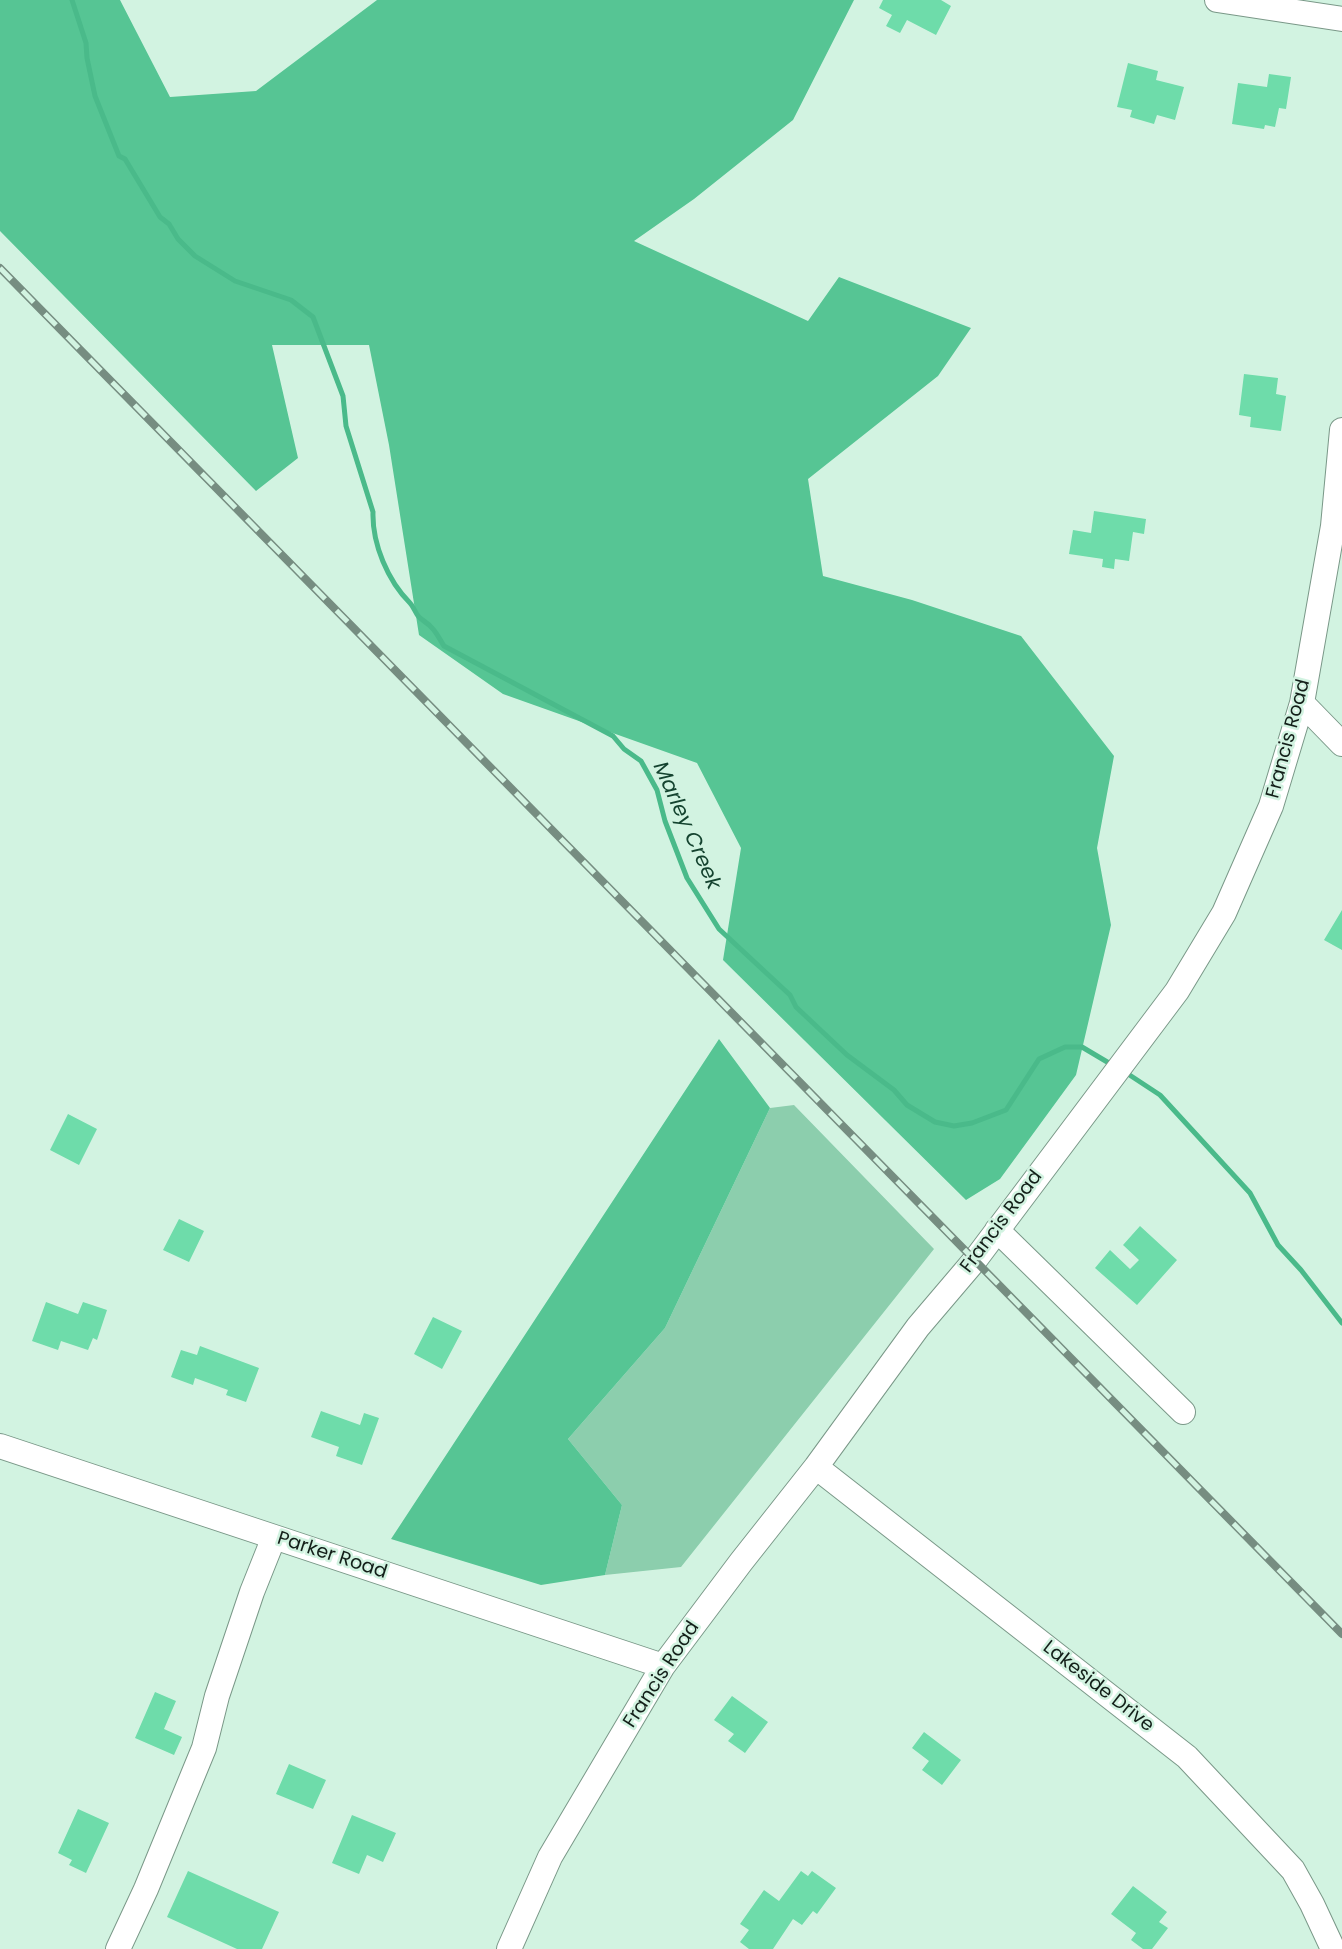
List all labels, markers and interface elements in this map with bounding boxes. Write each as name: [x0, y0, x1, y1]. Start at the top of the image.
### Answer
street label: Francis Road: [1262, 677, 1316, 801]
water label: Marley Creek: [647, 758, 725, 894]
street label: Francis Road: [956, 1166, 1048, 1278]
street label: Parker Road: [274, 1528, 390, 1584]
street label: Francis Road: [619, 1618, 705, 1732]
street label: Lakeside Drive: [1038, 1637, 1158, 1737]

